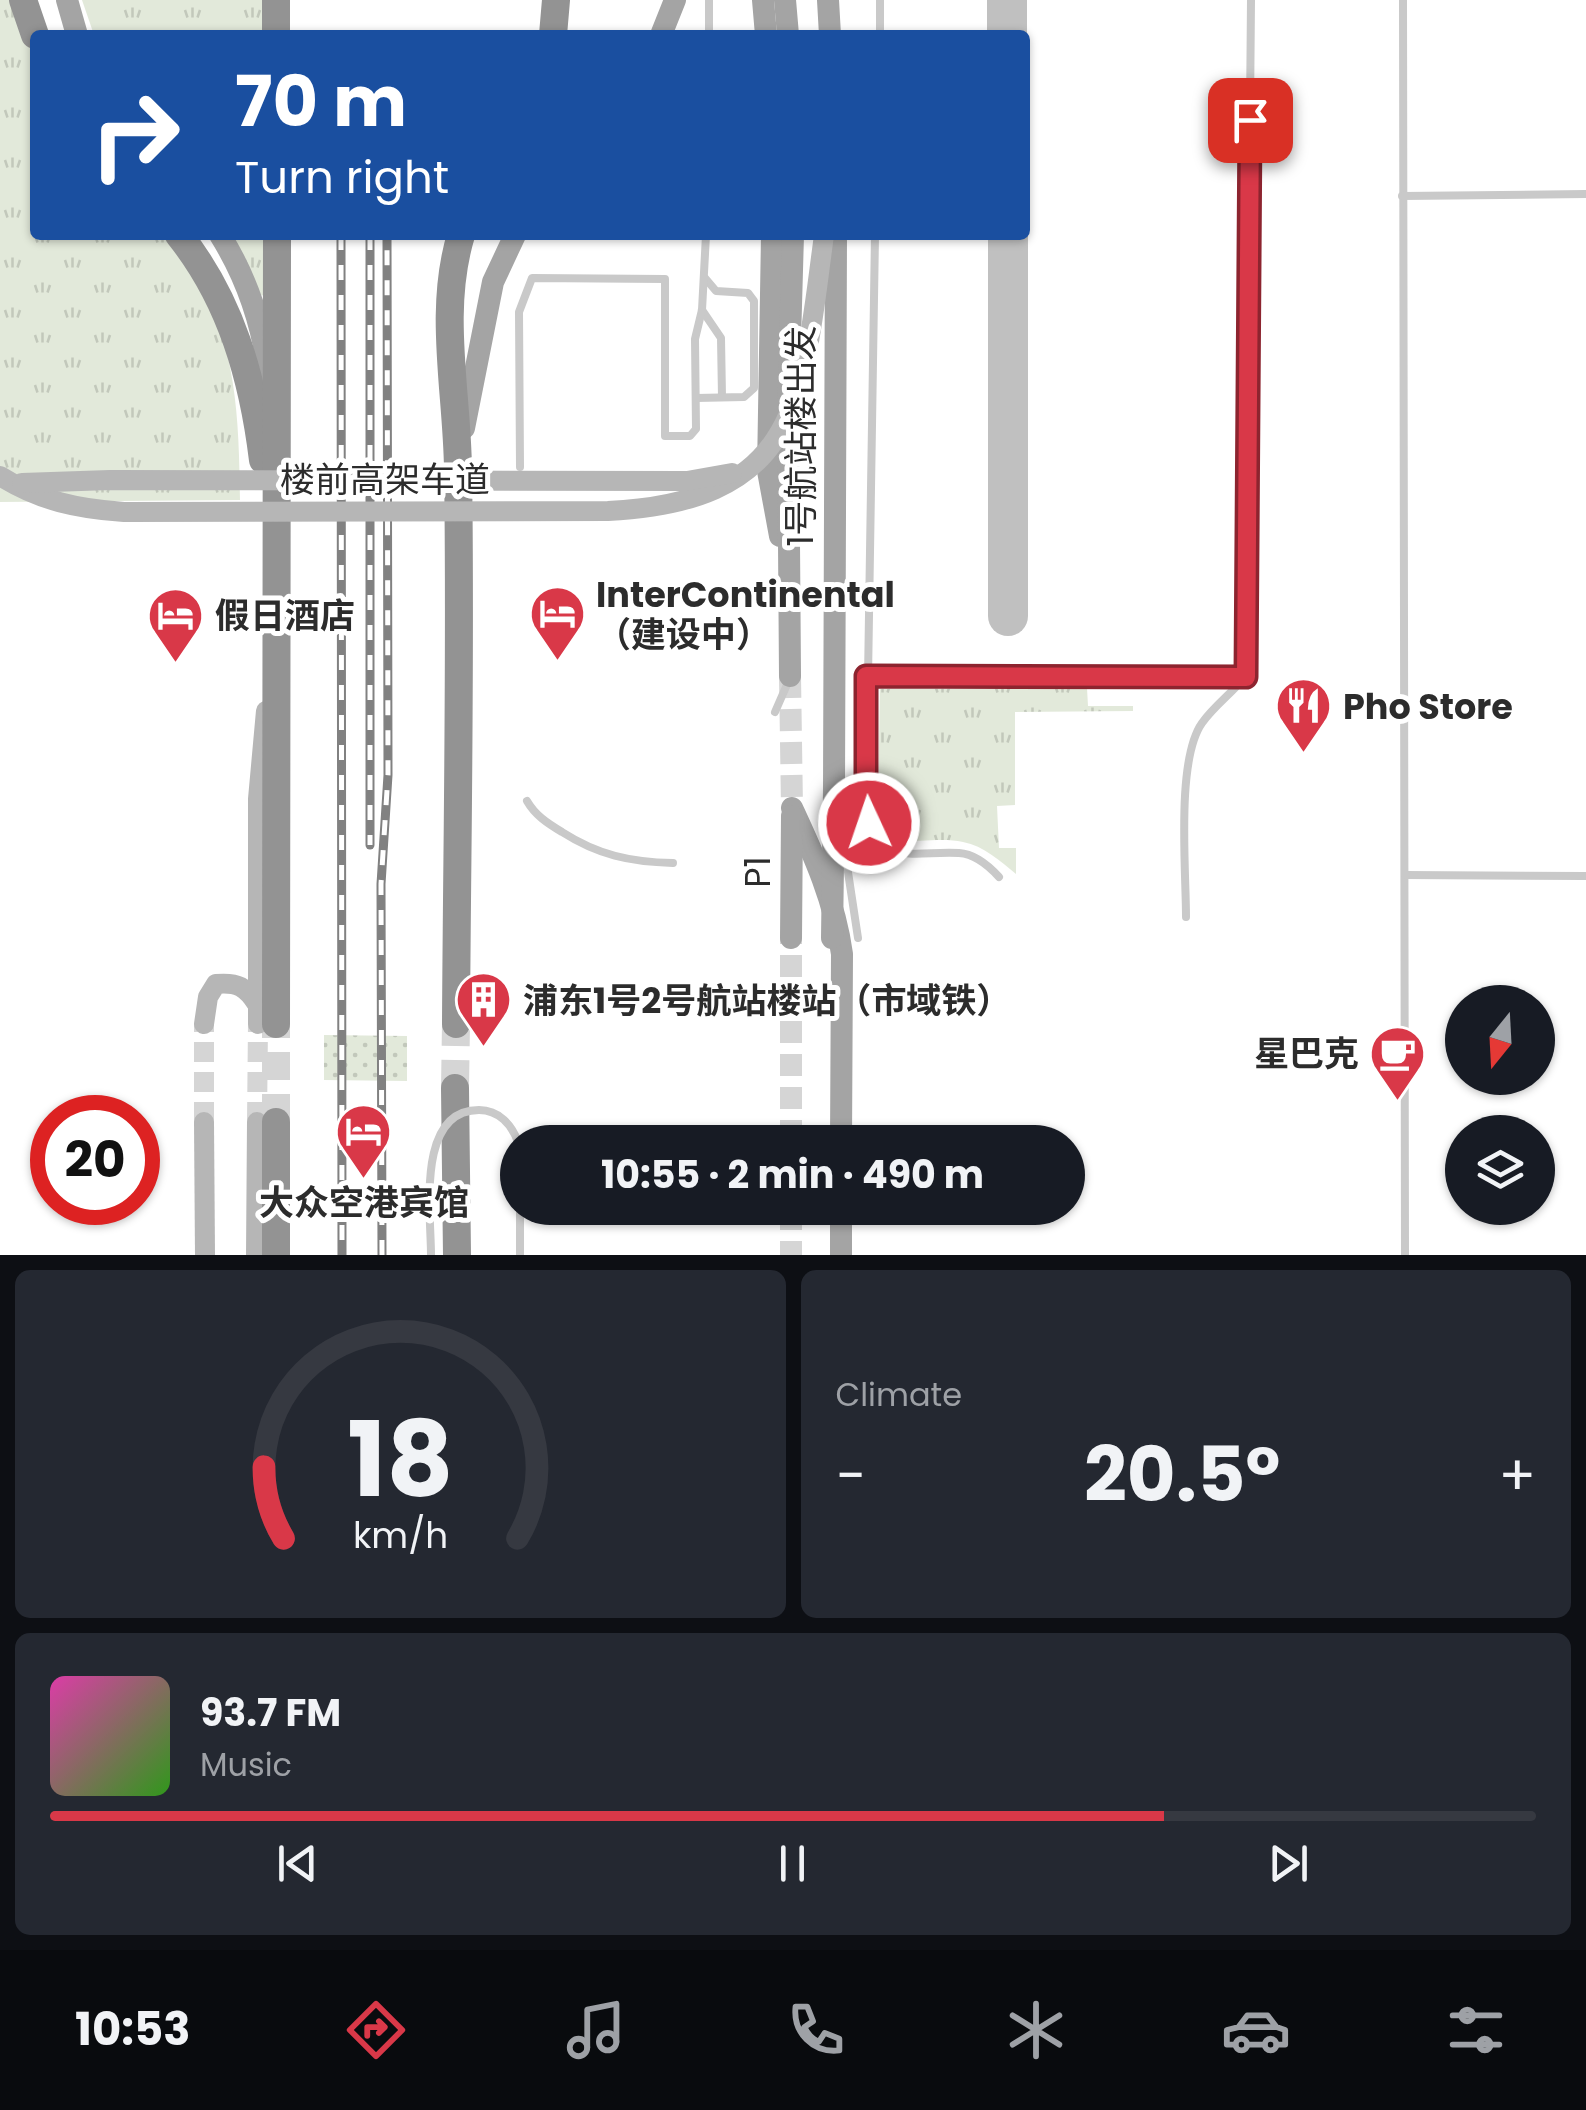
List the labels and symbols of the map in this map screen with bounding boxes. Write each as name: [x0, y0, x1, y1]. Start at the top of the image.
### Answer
pin: [1208, 78, 1293, 163]
street label: 1号航站楼出发: [776, 325, 825, 547]
street label: 楼前高架车道: [280, 455, 490, 504]
place label: InterContinental （建设中）: [596, 570, 895, 659]
hotel icon: InterContinental （建设中）: [527, 584, 587, 663]
hotel icon: 假日酒店: [146, 585, 206, 664]
place label: 假日酒店: [215, 591, 355, 640]
restaurant icon: Pho Store: [1274, 676, 1334, 755]
place label: Pho Store: [1343, 682, 1513, 731]
position arrow: [817, 771, 921, 875]
street label: P1: [733, 856, 782, 888]
building icon: 浦东1号2号航站楼站（市域铁）: [454, 970, 514, 1049]
place label: 浦东1号2号航站楼站（市域铁）: [523, 976, 1011, 1025]
north arrow: [1445, 985, 1555, 1095]
cafe icon: 星巴克: [1368, 1023, 1428, 1102]
place label: 星巴克: [1254, 1029, 1359, 1078]
speed limit sign: 20: [30, 1095, 160, 1225]
hotel icon: 大众空港宾馆: [334, 1101, 394, 1180]
place label: 大众空港宾馆: [259, 1178, 469, 1227]

